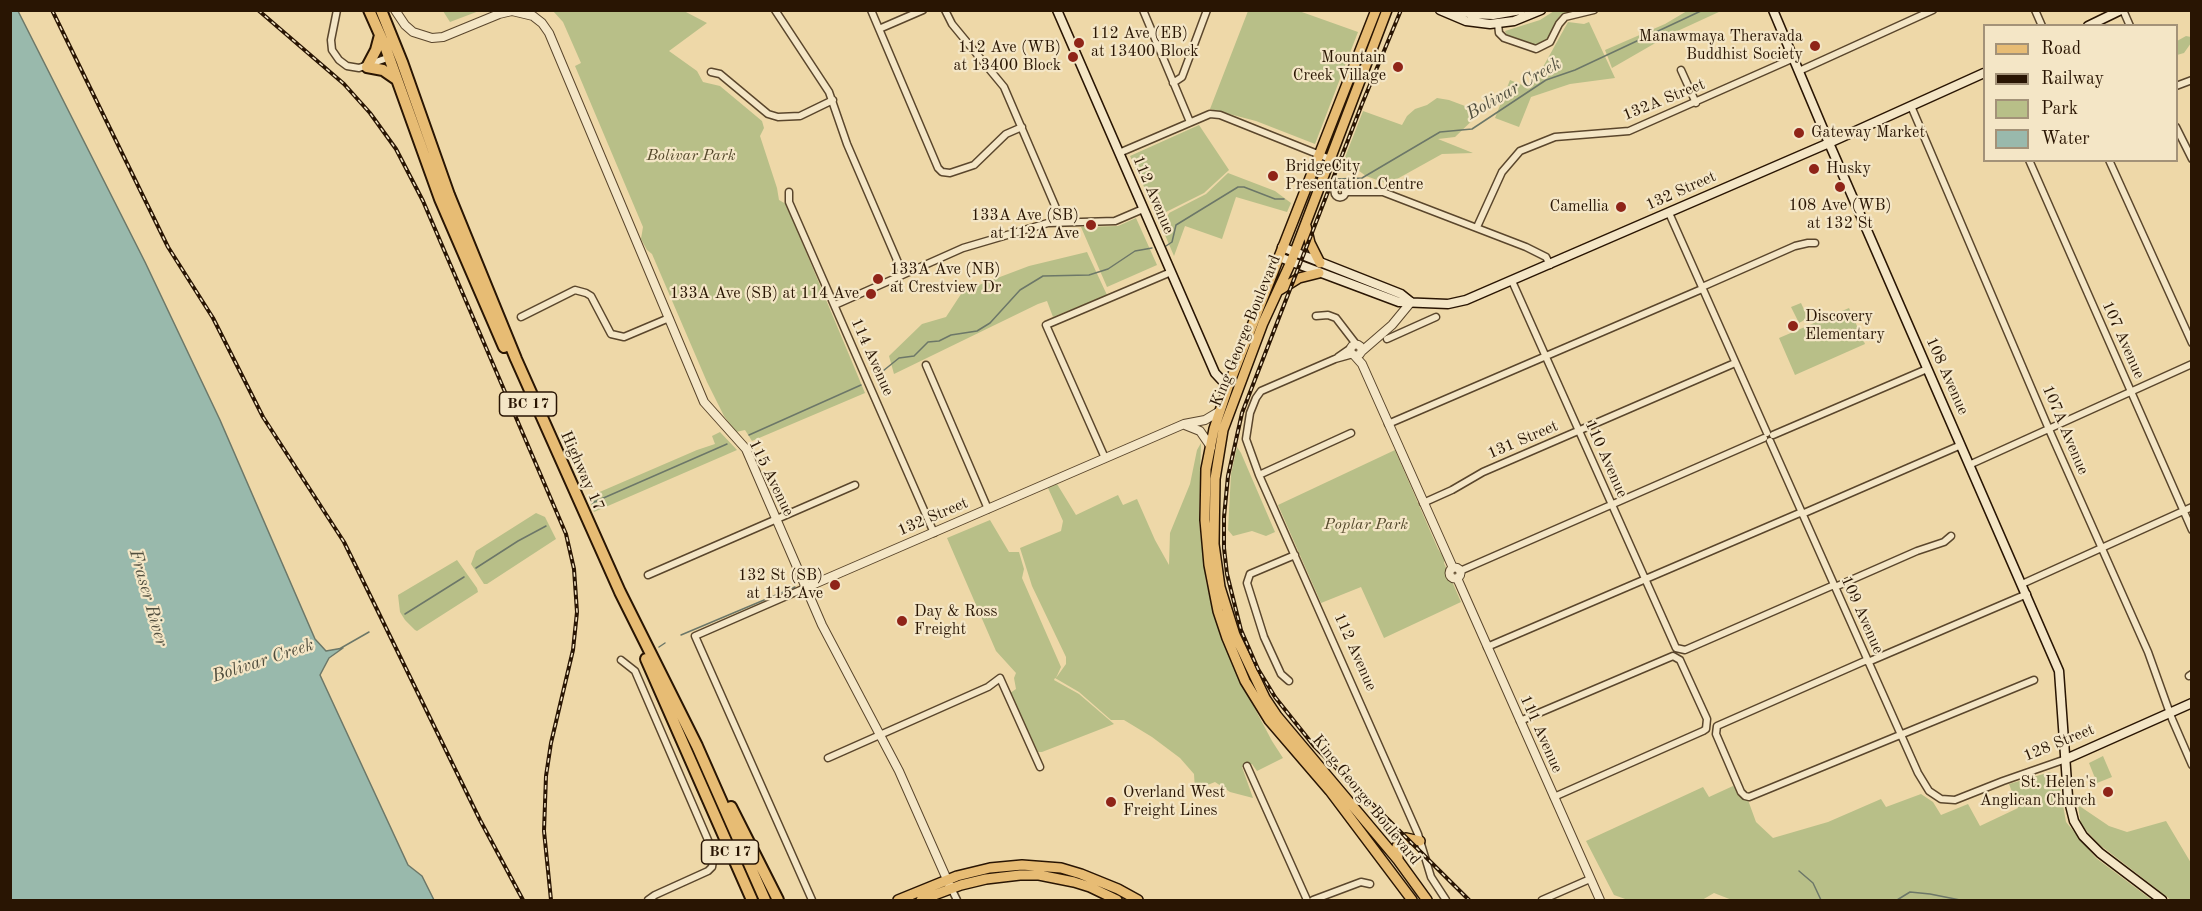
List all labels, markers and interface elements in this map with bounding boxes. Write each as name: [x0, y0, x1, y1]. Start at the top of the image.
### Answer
place label: 112 Ave (EB) at 13400 Block: [1091, 24, 1198, 62]
legend: [1983, 24, 2178, 162]
place label: Manawmaya Theravada Buddhist Society: [1639, 27, 1803, 65]
marker: 112 Ave (EB) at 13400 Block: [1072, 36, 1086, 50]
place label: 112 Ave (WB) at 13400 Block: [954, 38, 1061, 76]
marker: Manawmaya Theravada Buddhist Society: [1808, 39, 1822, 53]
text: Road: [2041, 40, 2081, 58]
place label: Mountain Creek Village: [1293, 48, 1386, 86]
marker: 112 Ave (WB) at 13400 Block: [1066, 50, 1080, 64]
water label: Bolivar Creek: [1463, 53, 1565, 125]
marker: Mountain Creek Village: [1391, 60, 1405, 74]
text: Railway: [2041, 70, 2104, 88]
street label: 132A Street: [1620, 75, 1708, 125]
text: Park: [2041, 100, 2078, 118]
place label: Gateway Market: [1811, 123, 1925, 143]
marker: Gateway Market: [1792, 126, 1806, 140]
text: Water: [2041, 130, 2090, 148]
park label: Bolivar Park: [647, 146, 735, 166]
street label: 112 Avenue: [1128, 153, 1178, 237]
place label: BridgeCity Presentation Centre: [1285, 157, 1423, 195]
place label: Husky: [1826, 159, 1871, 179]
marker: Husky: [1807, 162, 1821, 176]
street label: 132 Street: [1643, 167, 1719, 215]
marker: BridgeCity Presentation Centre: [1266, 169, 1280, 183]
marker: 108 Ave (WB) at 132 St: [1833, 180, 1847, 194]
place label: 108 Ave (WB) at 132 St: [1788, 196, 1892, 234]
place label: Camellia: [1549, 197, 1609, 217]
marker: Camellia: [1614, 200, 1628, 214]
place label: 133A Ave (SB) at 112A Ave: [971, 206, 1079, 244]
marker: 133A Ave (SB) at 112A Ave: [1084, 218, 1098, 232]
street label: King George Boulevard: [1207, 252, 1285, 410]
place label: 133A Ave (NB) at Crestview Dr: [890, 260, 1001, 298]
marker: 133A Ave (NB) at Crestview Dr: [871, 272, 885, 286]
place label: 133A Ave (SB) at 114 Ave: [670, 284, 859, 304]
marker: 133A Ave (SB) at 114 Ave: [864, 287, 878, 301]
street label: 107 Avenue: [2097, 298, 2149, 382]
place label: Discovery Elementary: [1805, 307, 1885, 345]
street label: 114 Avenue: [846, 315, 898, 399]
marker: Discovery Elementary: [1786, 319, 1800, 333]
street label: 108 Avenue: [1921, 334, 1973, 418]
street label: 107A Avenue: [2038, 382, 2092, 478]
road number: BC 17: [500, 392, 556, 416]
street label: 131 Street: [1485, 417, 1561, 463]
street label: 110 Avenue: [1580, 417, 1632, 501]
street label: Highway 17: [556, 428, 608, 514]
street label: 115 Avenue: [744, 436, 798, 520]
street label: 132 Street: [895, 494, 971, 540]
park label: Poplar Park: [1324, 515, 1408, 535]
water label: Fraser River: [124, 547, 172, 649]
place label: 132 St (SB) at 115 Ave: [738, 566, 823, 604]
street label: 109 Avenue: [1836, 573, 1888, 657]
marker: 132 St (SB) at 115 Ave: [828, 578, 842, 592]
place label: Day & Ross Freight: [914, 602, 997, 640]
street label: 112 Avenue: [1329, 610, 1381, 694]
marker: Day & Ross Freight: [895, 614, 909, 628]
water label: Bolivar Creek: [209, 634, 317, 688]
street label: 111 Avenue: [1515, 692, 1567, 776]
street label: 128 Street: [2021, 720, 2097, 766]
street label: King George Boulevard: [1308, 731, 1424, 869]
place label: St. Helen's Anglican Church: [1980, 773, 2096, 811]
place label: Overland West Freight Lines: [1123, 783, 1225, 821]
marker: St. Helen's Anglican Church: [2101, 785, 2115, 799]
marker: Overland West Freight Lines: [1104, 795, 1118, 809]
road number: BC 17: [702, 840, 758, 864]

